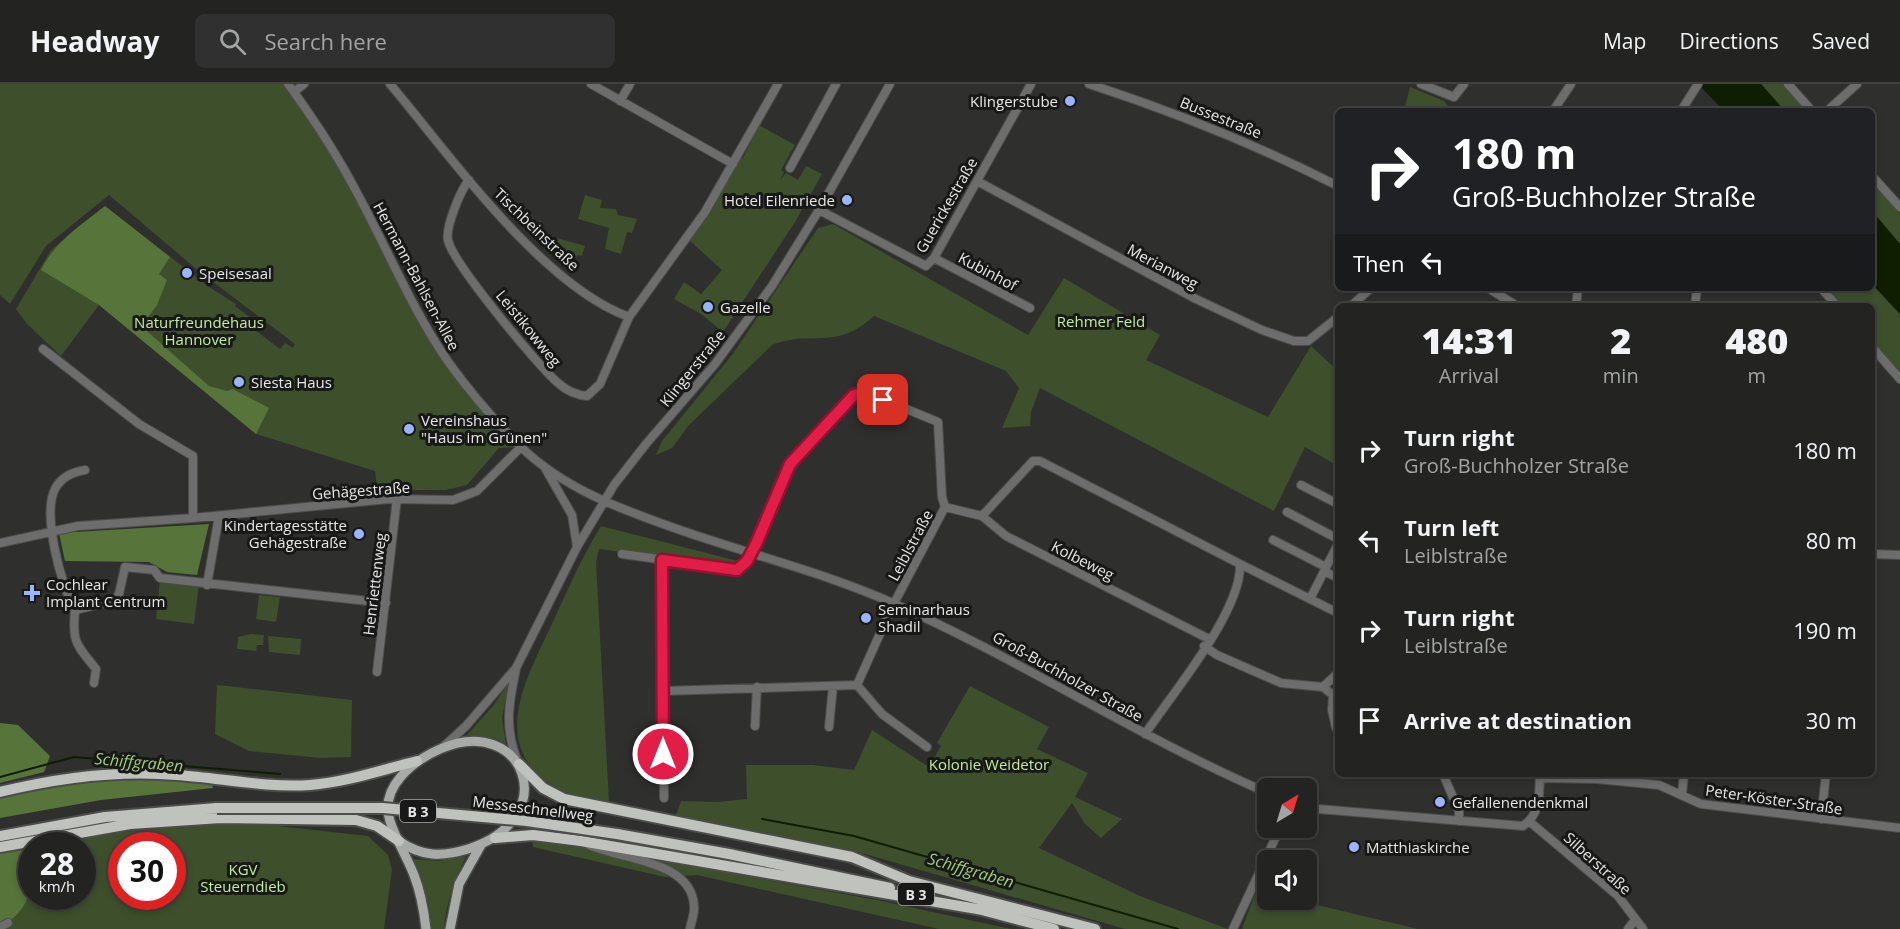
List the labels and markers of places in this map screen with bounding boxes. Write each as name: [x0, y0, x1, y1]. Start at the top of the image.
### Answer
place label: Klingerstube: [970, 91, 1058, 111]
marker: Klingerstube: [1063, 94, 1077, 108]
place label: Hotel Eilenriede: [724, 190, 835, 210]
marker: Hotel Eilenriede: [840, 193, 854, 207]
place label: Speisesaal: [199, 263, 272, 283]
marker: Speisesaal: [180, 266, 194, 280]
place label: Gazelle: [720, 297, 771, 317]
marker: Gazelle: [701, 300, 715, 314]
place label: Siesta Haus: [251, 372, 332, 392]
pin: [857, 374, 908, 425]
marker: Siesta Haus: [232, 375, 246, 389]
place label: Vereinshaus "Haus im Grünen": [421, 410, 547, 447]
marker: Vereinshaus "Haus im Grünen": [402, 422, 416, 436]
place label: Kindertagesstätte Gehägestraße: [224, 515, 347, 552]
marker: Kindertagesstätte Gehägestraße: [352, 527, 366, 541]
place label: Cochlear Implant Centrum: [46, 574, 165, 611]
marker: Cochlear Implant Centrum: [23, 584, 41, 602]
place label: Seminarhaus Shadil: [878, 599, 970, 636]
marker: Seminarhaus Shadil: [859, 611, 873, 625]
place label: Gefallenendenkmal: [1452, 792, 1588, 812]
marker: Gefallenendenkmal: [1433, 795, 1447, 809]
place label: Matthiaskirche: [1366, 837, 1470, 857]
marker: Matthiaskirche: [1347, 840, 1361, 854]

